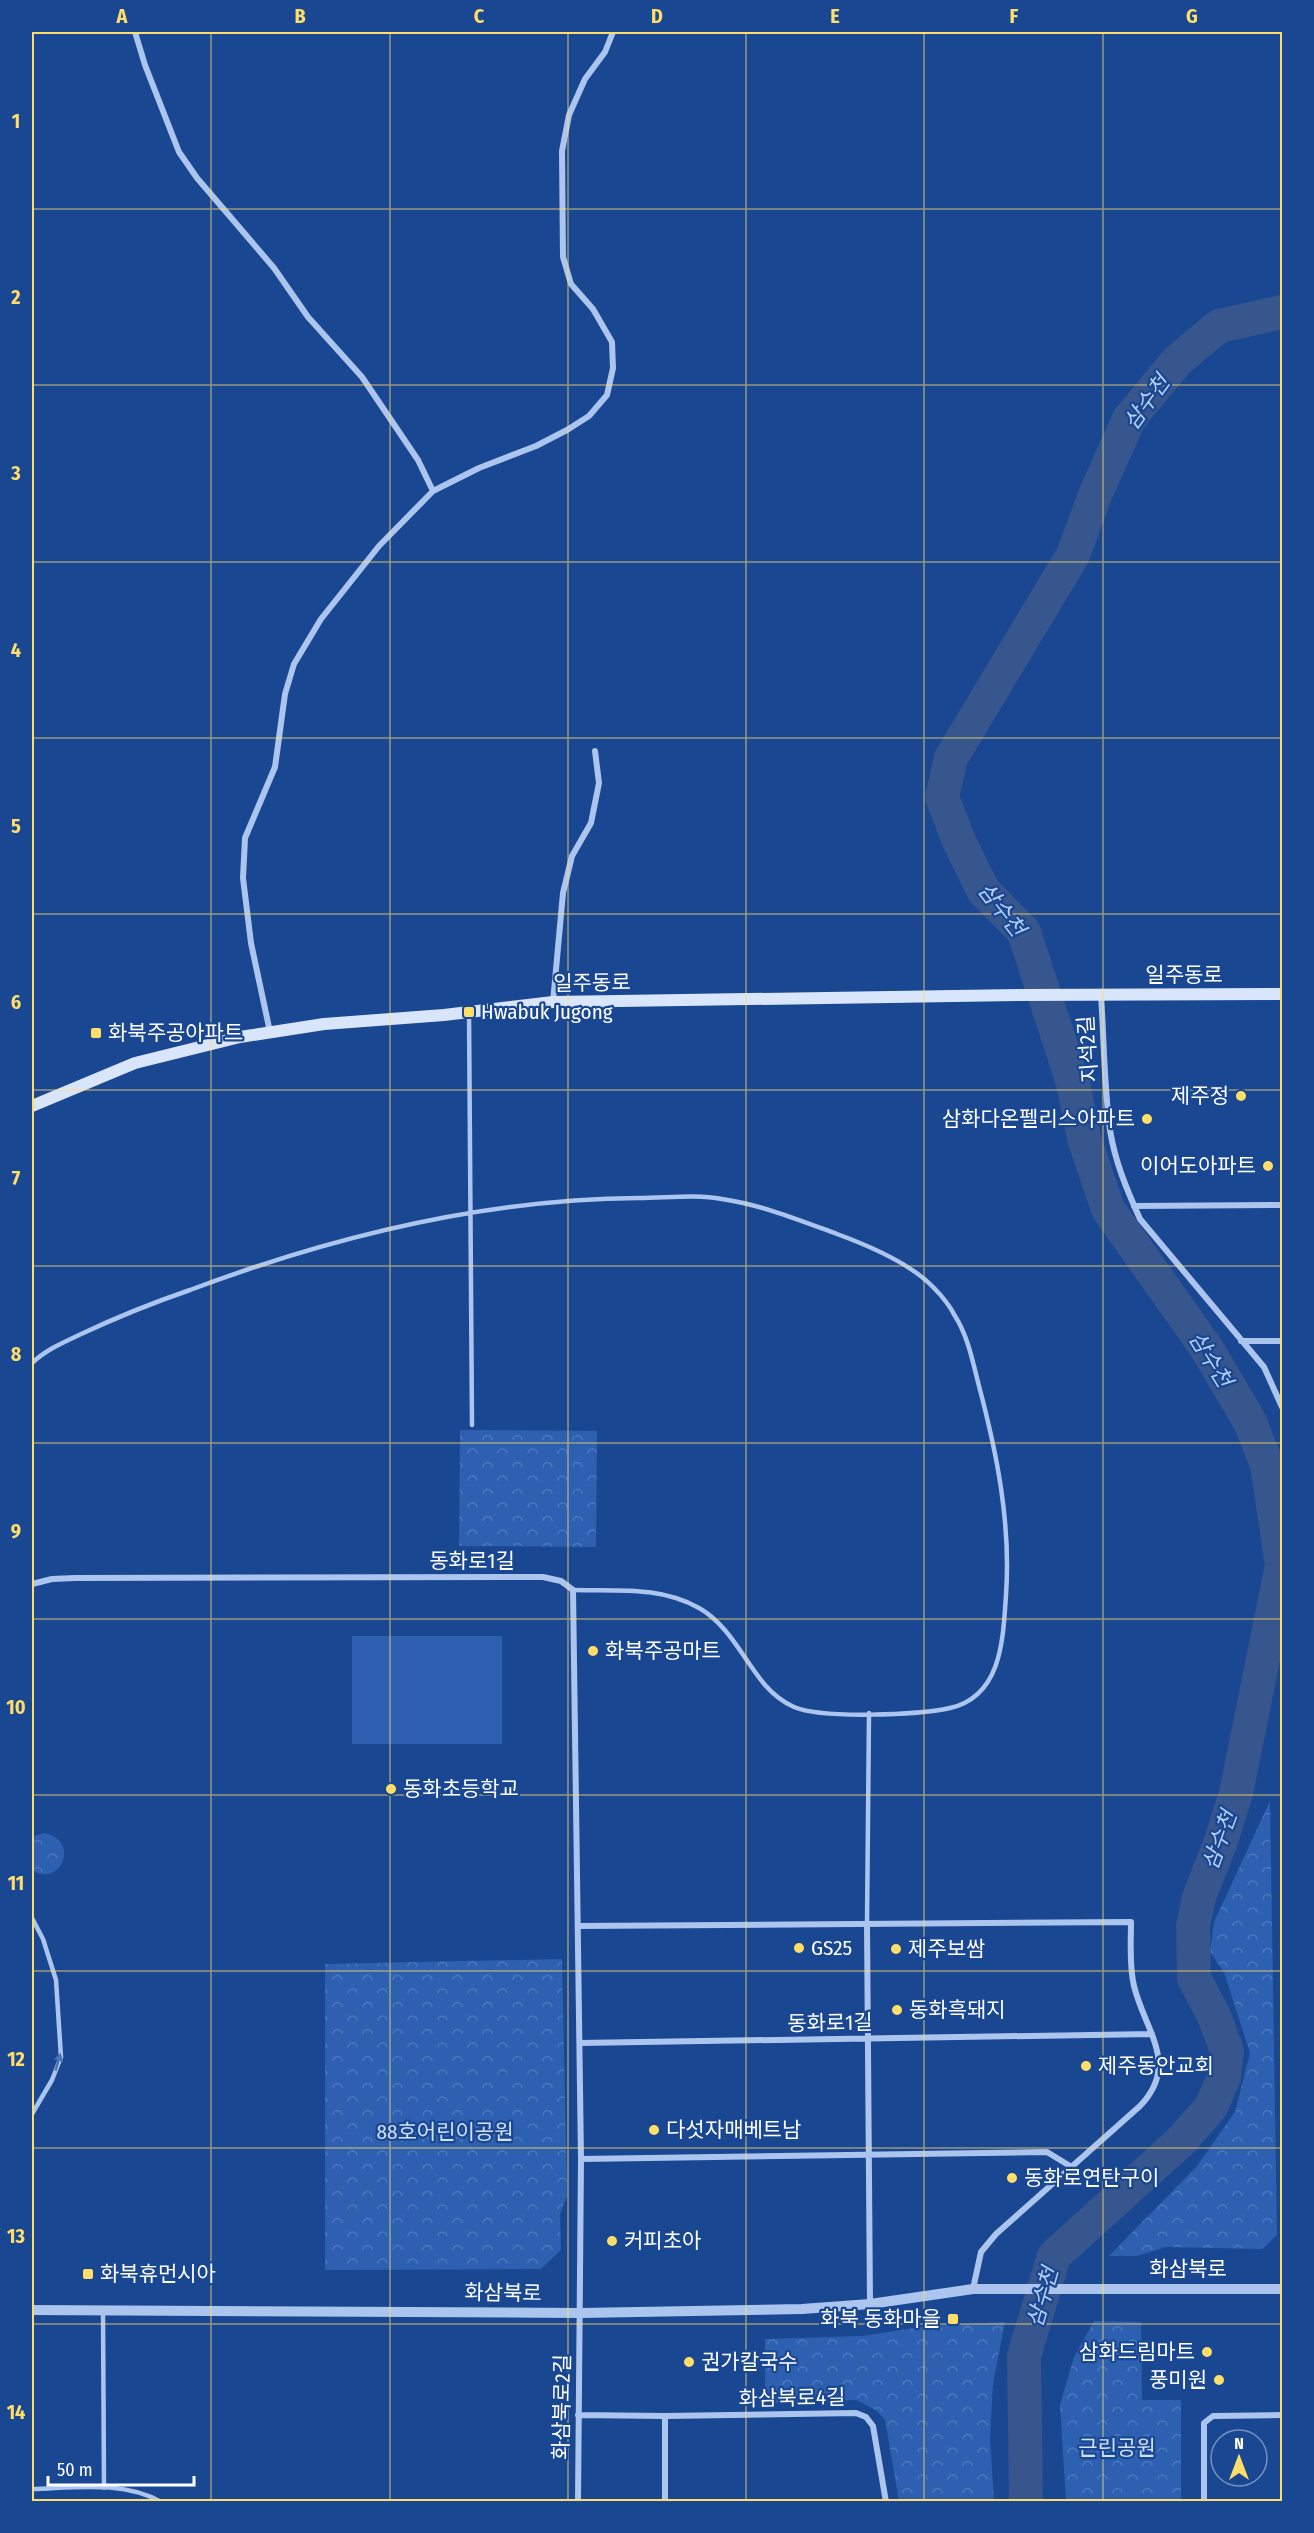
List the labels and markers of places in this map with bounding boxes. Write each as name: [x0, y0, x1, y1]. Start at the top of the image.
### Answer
place label: Hwabuk Jugong: [481, 999, 613, 1025]
marker: Hwabuk Jugong: [462, 1005, 476, 1019]
place label: 화북주공아파트: [108, 1020, 243, 1046]
marker: 화북주공아파트: [89, 1026, 103, 1040]
place label: 제주정: [1171, 1083, 1229, 1109]
marker: 제주정: [1234, 1089, 1248, 1103]
place label: 삼화다온펠리스아파트: [942, 1106, 1135, 1132]
marker: 삼화다온펠리스아파트: [1140, 1112, 1154, 1126]
place label: 이어도아파트: [1140, 1153, 1256, 1179]
marker: 이어도아파트: [1261, 1159, 1275, 1173]
place label: 화북주공마트: [605, 1638, 721, 1664]
marker: 화북주공마트: [586, 1644, 600, 1658]
place label: 동화초등학교: [403, 1776, 519, 1802]
marker: 동화초등학교: [384, 1782, 398, 1796]
place label: GS25: [811, 1935, 852, 1961]
place label: 제주보쌈: [908, 1936, 985, 1962]
marker: GS25: [792, 1941, 806, 1955]
marker: 제주보쌈: [889, 1942, 903, 1956]
place label: 동화흑돼지: [909, 1997, 1006, 2023]
marker: 동화흑돼지: [890, 2003, 904, 2017]
place label: 제주동안교회: [1098, 2053, 1214, 2079]
marker: 제주동안교회: [1079, 2059, 1093, 2073]
place label: 다섯자매베트남: [666, 2117, 801, 2143]
marker: 다섯자매베트남: [647, 2123, 661, 2137]
place label: 동화로연탄구이: [1024, 2165, 1159, 2191]
marker: 동화로연탄구이: [1005, 2171, 1019, 2185]
place label: 커피초아: [624, 2228, 701, 2254]
marker: 커피초아: [605, 2234, 619, 2248]
place label: 화북휴먼시아: [100, 2261, 216, 2287]
marker: 화북휴먼시아: [81, 2267, 95, 2281]
place label: 화북 동화마을: [820, 2306, 941, 2332]
marker: 화북 동화마을: [946, 2312, 960, 2326]
place label: 삼화드림마트: [1079, 2339, 1195, 2365]
marker: 삼화드림마트: [1200, 2345, 1214, 2359]
place label: 권가칼국수: [701, 2349, 798, 2375]
marker: 권가칼국수: [682, 2355, 696, 2369]
place label: 풍미원: [1149, 2367, 1207, 2393]
marker: 풍미원: [1212, 2373, 1226, 2387]

